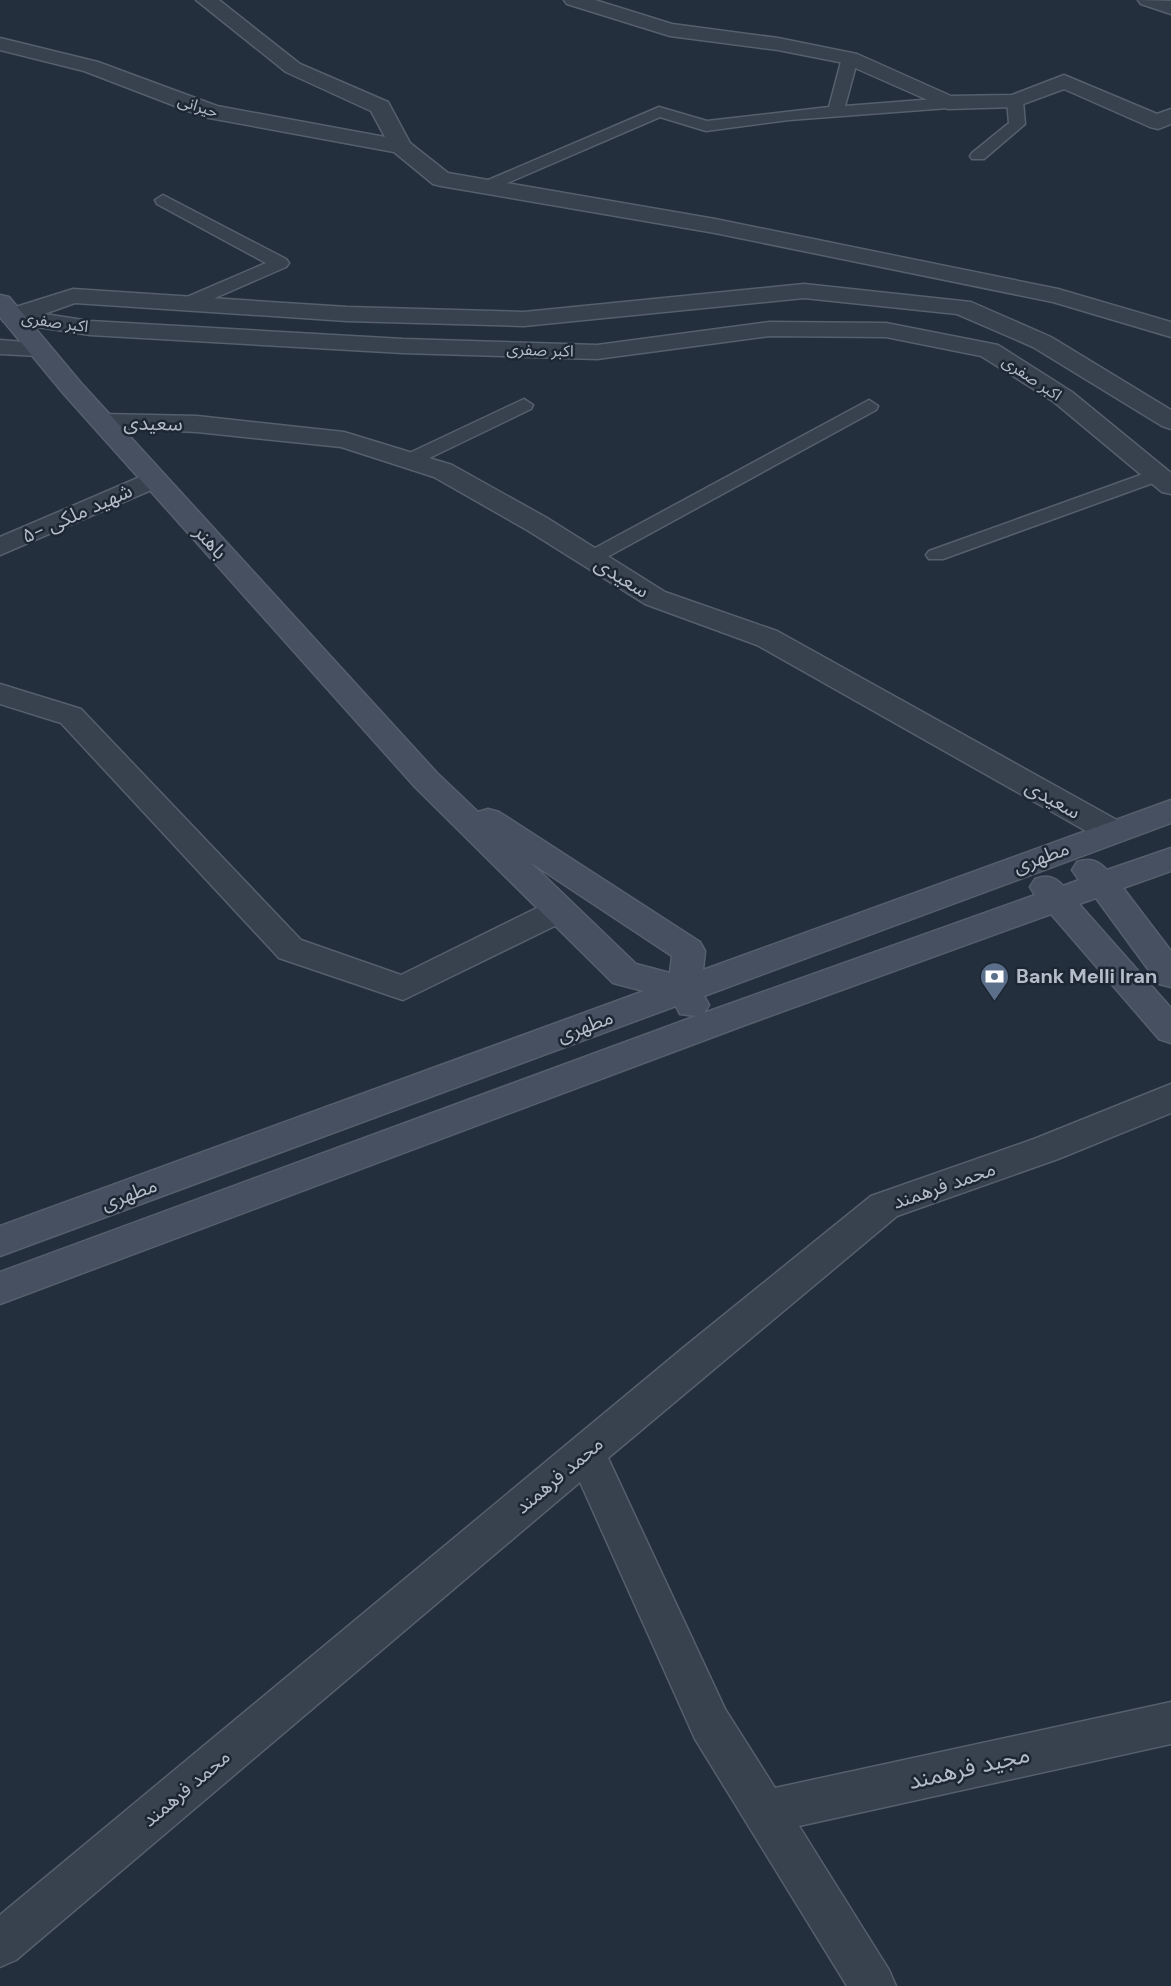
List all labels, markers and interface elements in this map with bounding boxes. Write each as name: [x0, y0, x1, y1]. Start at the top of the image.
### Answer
street label: حیرانی: [175, 90, 221, 122]
street label: اکبر صفری: [20, 307, 90, 337]
street label: اکبر صفری: [506, 338, 574, 362]
street label: اکبر صفری: [998, 350, 1066, 406]
street label: سعیدی: [123, 409, 183, 437]
street label: ۵- شهید ملکی: [18, 477, 136, 549]
street label: باهنر: [188, 519, 233, 565]
street label: سعیدی: [590, 550, 654, 604]
street label: سعیدی: [1021, 773, 1085, 825]
street label: مطهری: [1009, 835, 1073, 879]
bank icon: Bank Melli Iran: [979, 960, 1011, 1002]
place label: Bank Melli Iran: [1016, 963, 1157, 989]
street label: مطهری: [553, 1004, 617, 1048]
street label: محمد فرهمند: [889, 1155, 999, 1215]
street label: مطهری: [97, 1172, 161, 1216]
street label: محمد فرهمند: [510, 1431, 608, 1519]
street label: مجید فرهمند: [905, 1738, 1033, 1796]
street label: محمد فرهمند: [137, 1744, 235, 1832]

